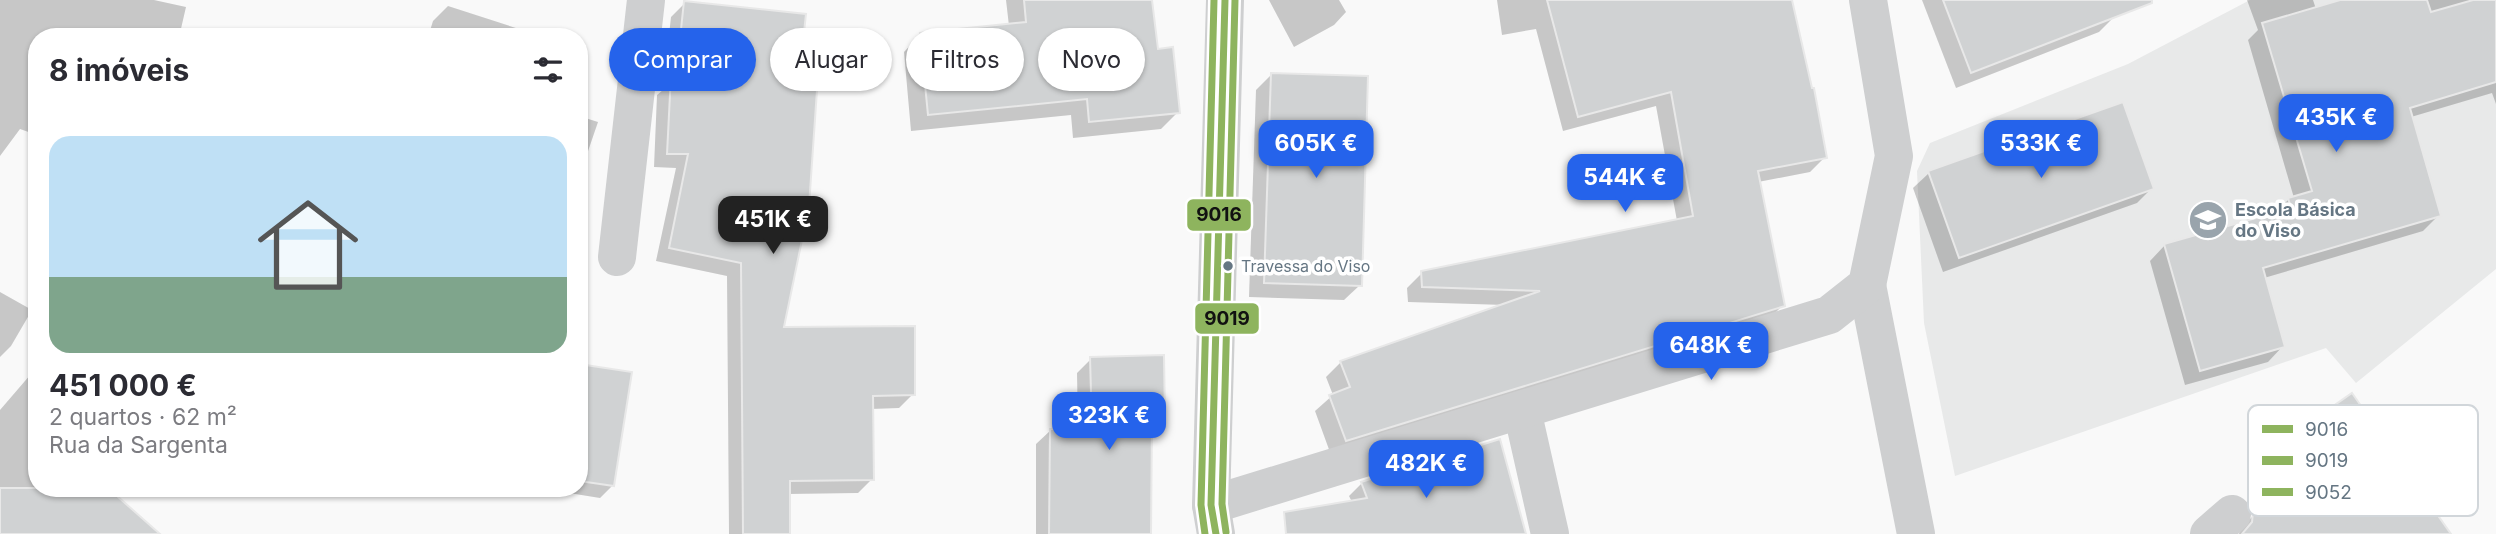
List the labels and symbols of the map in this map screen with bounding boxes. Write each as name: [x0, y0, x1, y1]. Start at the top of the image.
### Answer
pin: 435K €: [2279, 94, 2393, 154]
pin: 605K €: [1259, 120, 1373, 180]
pin: 533K €: [1984, 120, 2098, 180]
pin: 544K €: [1568, 154, 1682, 214]
pin: 451K €: [716, 196, 830, 256]
line badge: 9016: [1186, 198, 1252, 232]
school or university icon: Escola Básica do Viso: [2187, 199, 2229, 241]
place label: Escola Básica do Viso: [2235, 199, 2356, 241]
text: 9016: [1196, 203, 1242, 226]
place label: Travessa do Viso: [1241, 256, 1370, 276]
marker: Travessa do Viso: [1221, 259, 1235, 273]
line badge: 9019: [1194, 302, 1260, 335]
text: 9019: [1204, 307, 1250, 330]
pin: 648K €: [1654, 322, 1768, 382]
pin: 323K €: [1052, 392, 1166, 452]
legend: [2248, 405, 2478, 516]
text: 9016: [2305, 418, 2348, 441]
pin: 482K €: [1369, 440, 1483, 500]
text: 9019: [2305, 449, 2348, 472]
text: 9052: [2305, 481, 2352, 504]

